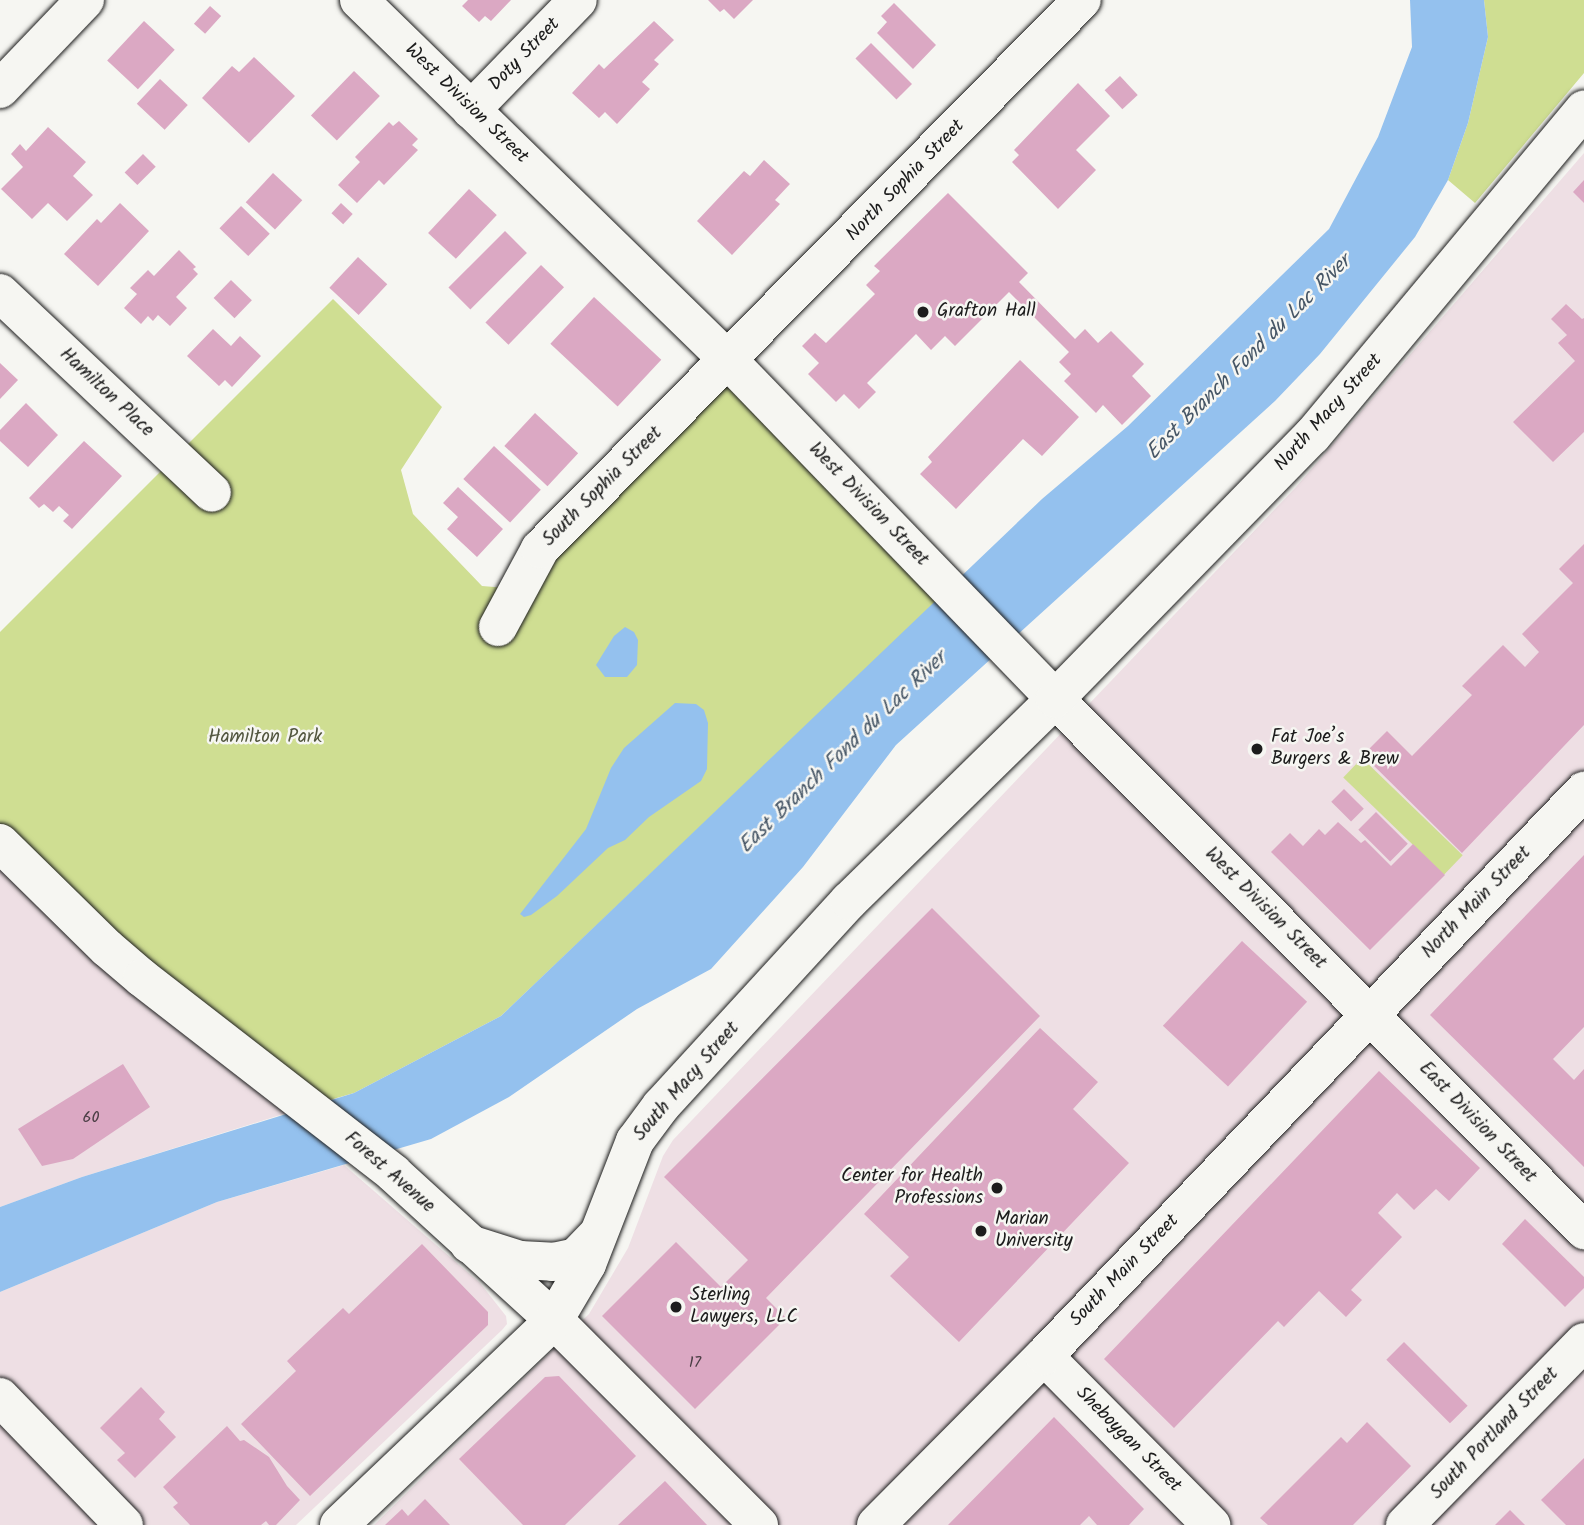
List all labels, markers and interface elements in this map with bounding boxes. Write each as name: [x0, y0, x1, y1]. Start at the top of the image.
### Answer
street label: Doty Street: [485, 14, 565, 96]
street label: West Division Street: [399, 39, 533, 169]
street label: North Sophia Street: [842, 115, 970, 247]
water label: East Branch Fond du Lac River: [1141, 250, 1357, 466]
place label: Grafton Hall: [937, 301, 1036, 323]
marker: Grafton Hall: [915, 304, 931, 320]
street label: Hamilton Place: [54, 344, 158, 442]
street label: North Macy Street: [1270, 350, 1388, 476]
street label: South Sophia Street: [538, 422, 668, 552]
street label: West Division Street: [803, 438, 933, 572]
water label: East Branch Fond du Lac River: [734, 647, 952, 859]
park label: Hamilton Park: [208, 727, 322, 749]
place label: Fat Joe’s Burgers & Brew: [1271, 727, 1399, 771]
marker: Fat Joe’s Burgers & Brew: [1249, 741, 1265, 757]
street label: North Main Street: [1418, 842, 1536, 964]
street label: West Division Street: [1199, 843, 1331, 975]
street label: South Macy Street: [629, 1018, 745, 1146]
street label: East Division Street: [1413, 1058, 1541, 1188]
house number: 60: [83, 1108, 99, 1128]
street label: Forest Avenue: [339, 1128, 439, 1218]
place label: Center for Health Professions: [841, 1166, 983, 1210]
marker: Center for Health Professions: [989, 1180, 1005, 1196]
place label: Marian University: [995, 1209, 1073, 1253]
street label: South Main Street: [1066, 1210, 1184, 1332]
marker: Marian University: [973, 1223, 989, 1239]
place label: Sterling Lawyers, LLC: [690, 1285, 798, 1329]
marker: Sterling Lawyers, LLC: [668, 1299, 684, 1315]
house number: 17: [689, 1353, 701, 1373]
street label: South Portland Street: [1426, 1363, 1564, 1505]
street label: Sheboygan Street: [1070, 1382, 1186, 1498]

